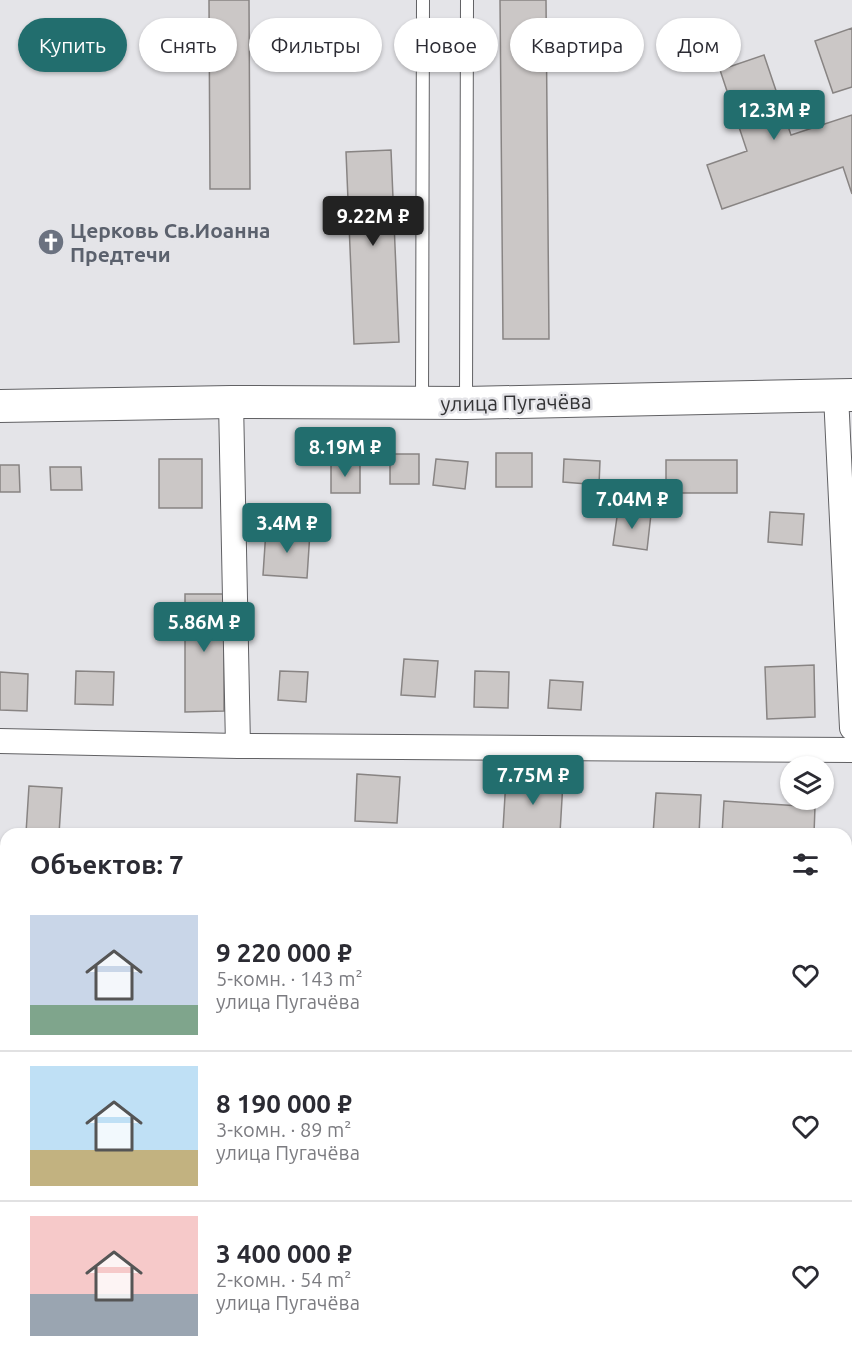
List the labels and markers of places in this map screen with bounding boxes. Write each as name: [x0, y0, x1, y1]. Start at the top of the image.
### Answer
pin: 12.3M ₽: [719, 90, 829, 141]
pin: 9.22M ₽: [318, 196, 428, 247]
place label: Церковь Св.Иоанна Предтечи: [70, 218, 271, 266]
church icon: Церковь Св.Иоанна Предтечи: [36, 227, 66, 257]
pin: 8.19M ₽: [290, 427, 400, 478]
pin: 7.04M ₽: [577, 479, 687, 530]
pin: 3.4M ₽: [238, 503, 336, 554]
pin: 5.86M ₽: [149, 602, 259, 653]
pin: 7.75M ₽: [478, 755, 588, 806]

